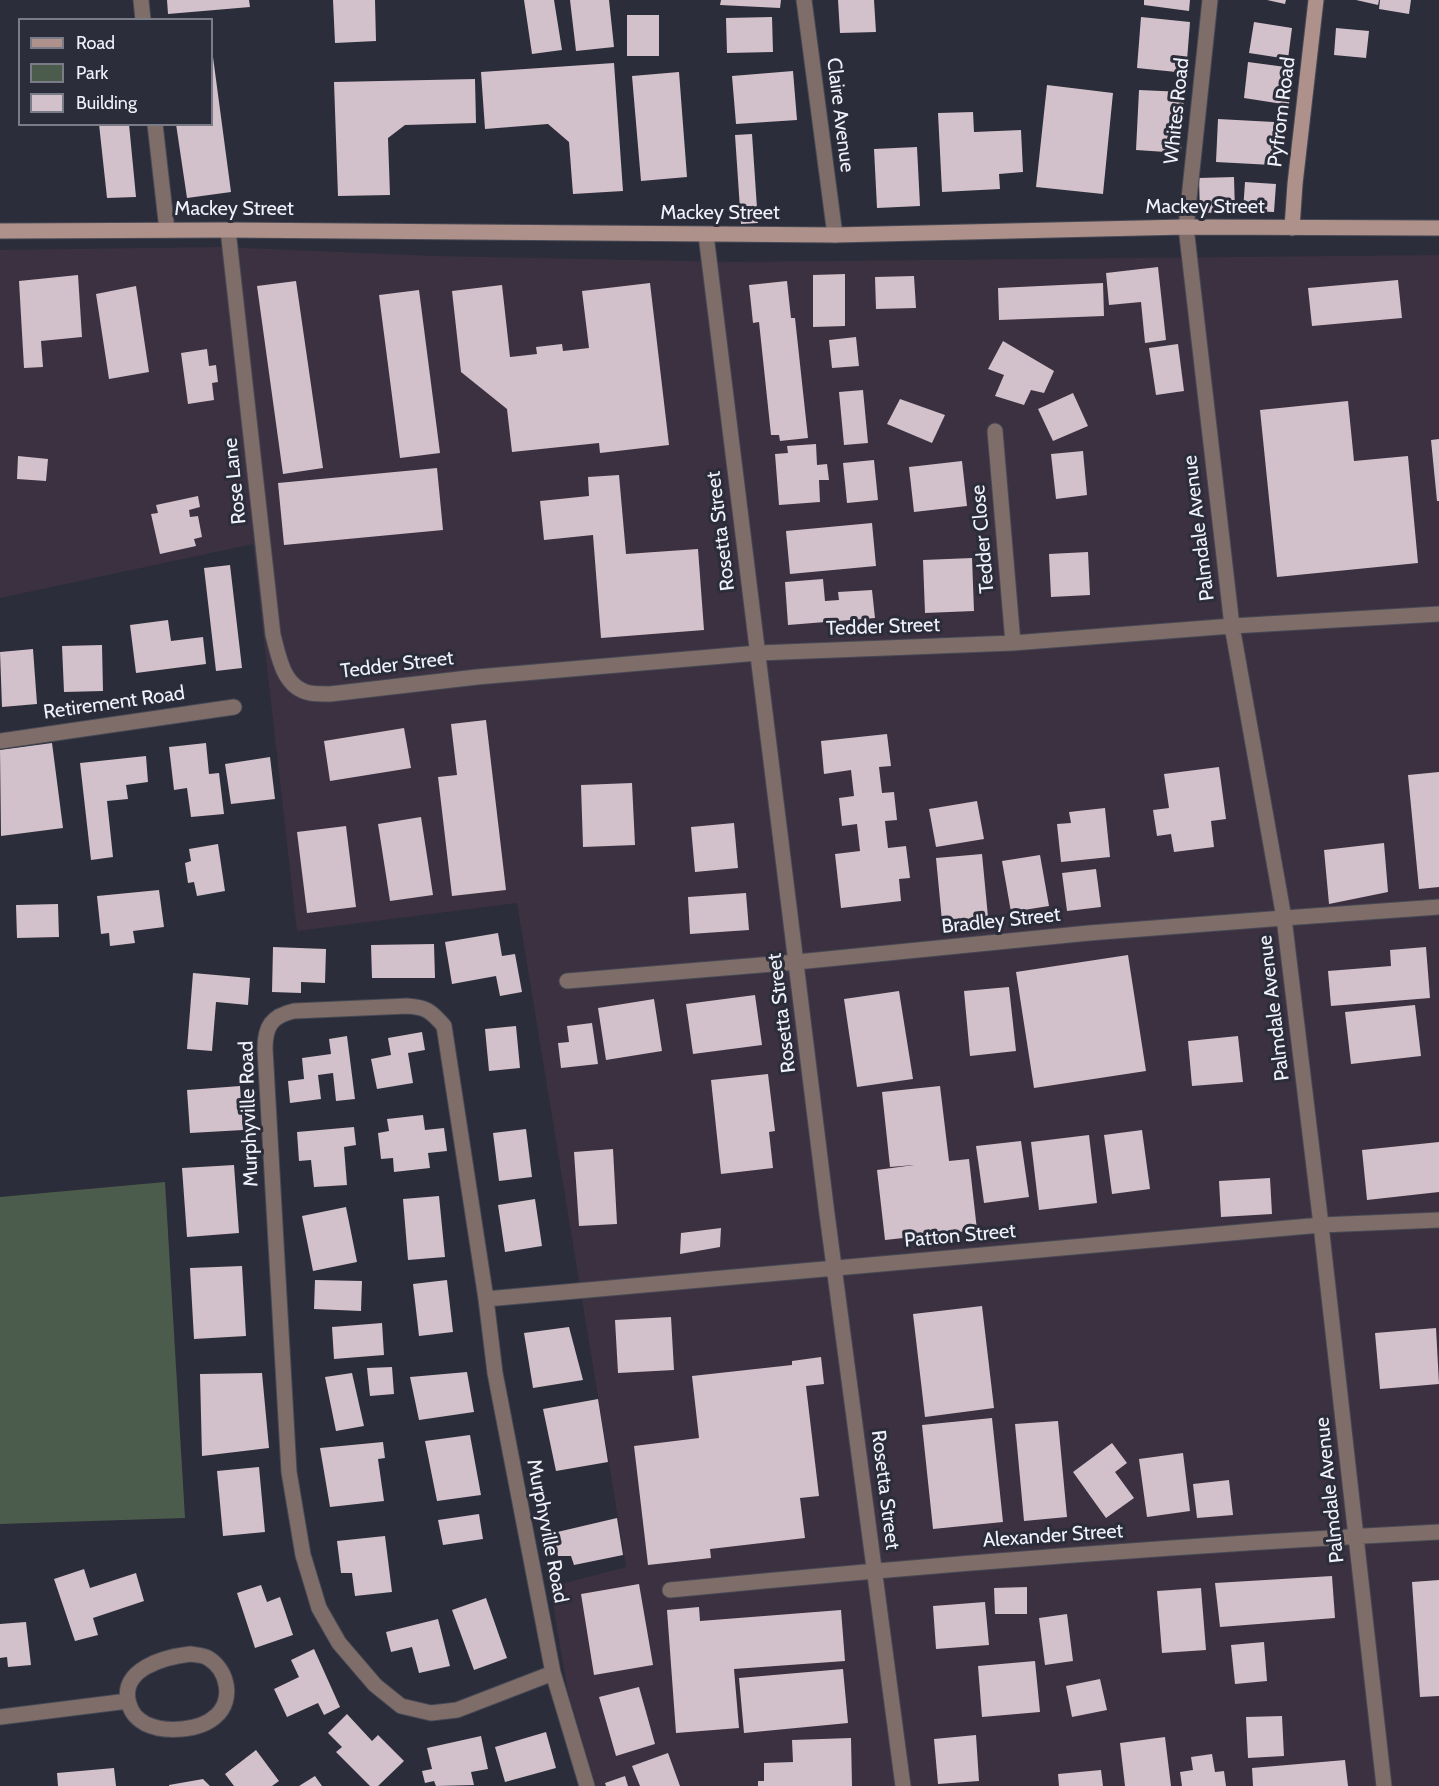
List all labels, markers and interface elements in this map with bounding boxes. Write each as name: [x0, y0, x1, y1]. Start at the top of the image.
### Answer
legend: [18, 18, 213, 126]
text: Road: [76, 32, 115, 54]
street label: Claire Avenue: [821, 56, 859, 174]
street label: Pyfrom Road: [1263, 56, 1301, 168]
street label: Whites Road: [1159, 57, 1195, 165]
text: Park: [76, 62, 108, 84]
text: Building: [76, 92, 137, 114]
street label: Mackey Street: [1145, 195, 1265, 219]
street label: Mackey Street: [174, 197, 294, 221]
street label: Mackey Street: [660, 201, 780, 225]
street label: Rose Lane: [219, 437, 251, 525]
street label: Palmdale Avenue: [1178, 454, 1220, 602]
street label: Rosetta Street: [702, 470, 740, 592]
street label: Tedder Close: [966, 484, 1000, 594]
street label: Tedder Street: [826, 613, 940, 641]
street label: Tedder Street: [339, 646, 455, 684]
street label: Retirement Road: [42, 681, 186, 725]
street label: Bradley Street: [940, 903, 1062, 939]
street label: Palmdale Avenue: [1253, 934, 1295, 1082]
street label: Rosetta Street: [763, 952, 801, 1074]
street label: Murphyville Road: [234, 1041, 264, 1187]
street label: Patton Street: [903, 1219, 1017, 1253]
street label: Palmdale Avenue: [1310, 1416, 1350, 1564]
street label: Rosetta Street: [866, 1429, 904, 1551]
street label: Murphyville Road: [521, 1457, 573, 1605]
street label: Alexander Street: [982, 1519, 1124, 1553]

